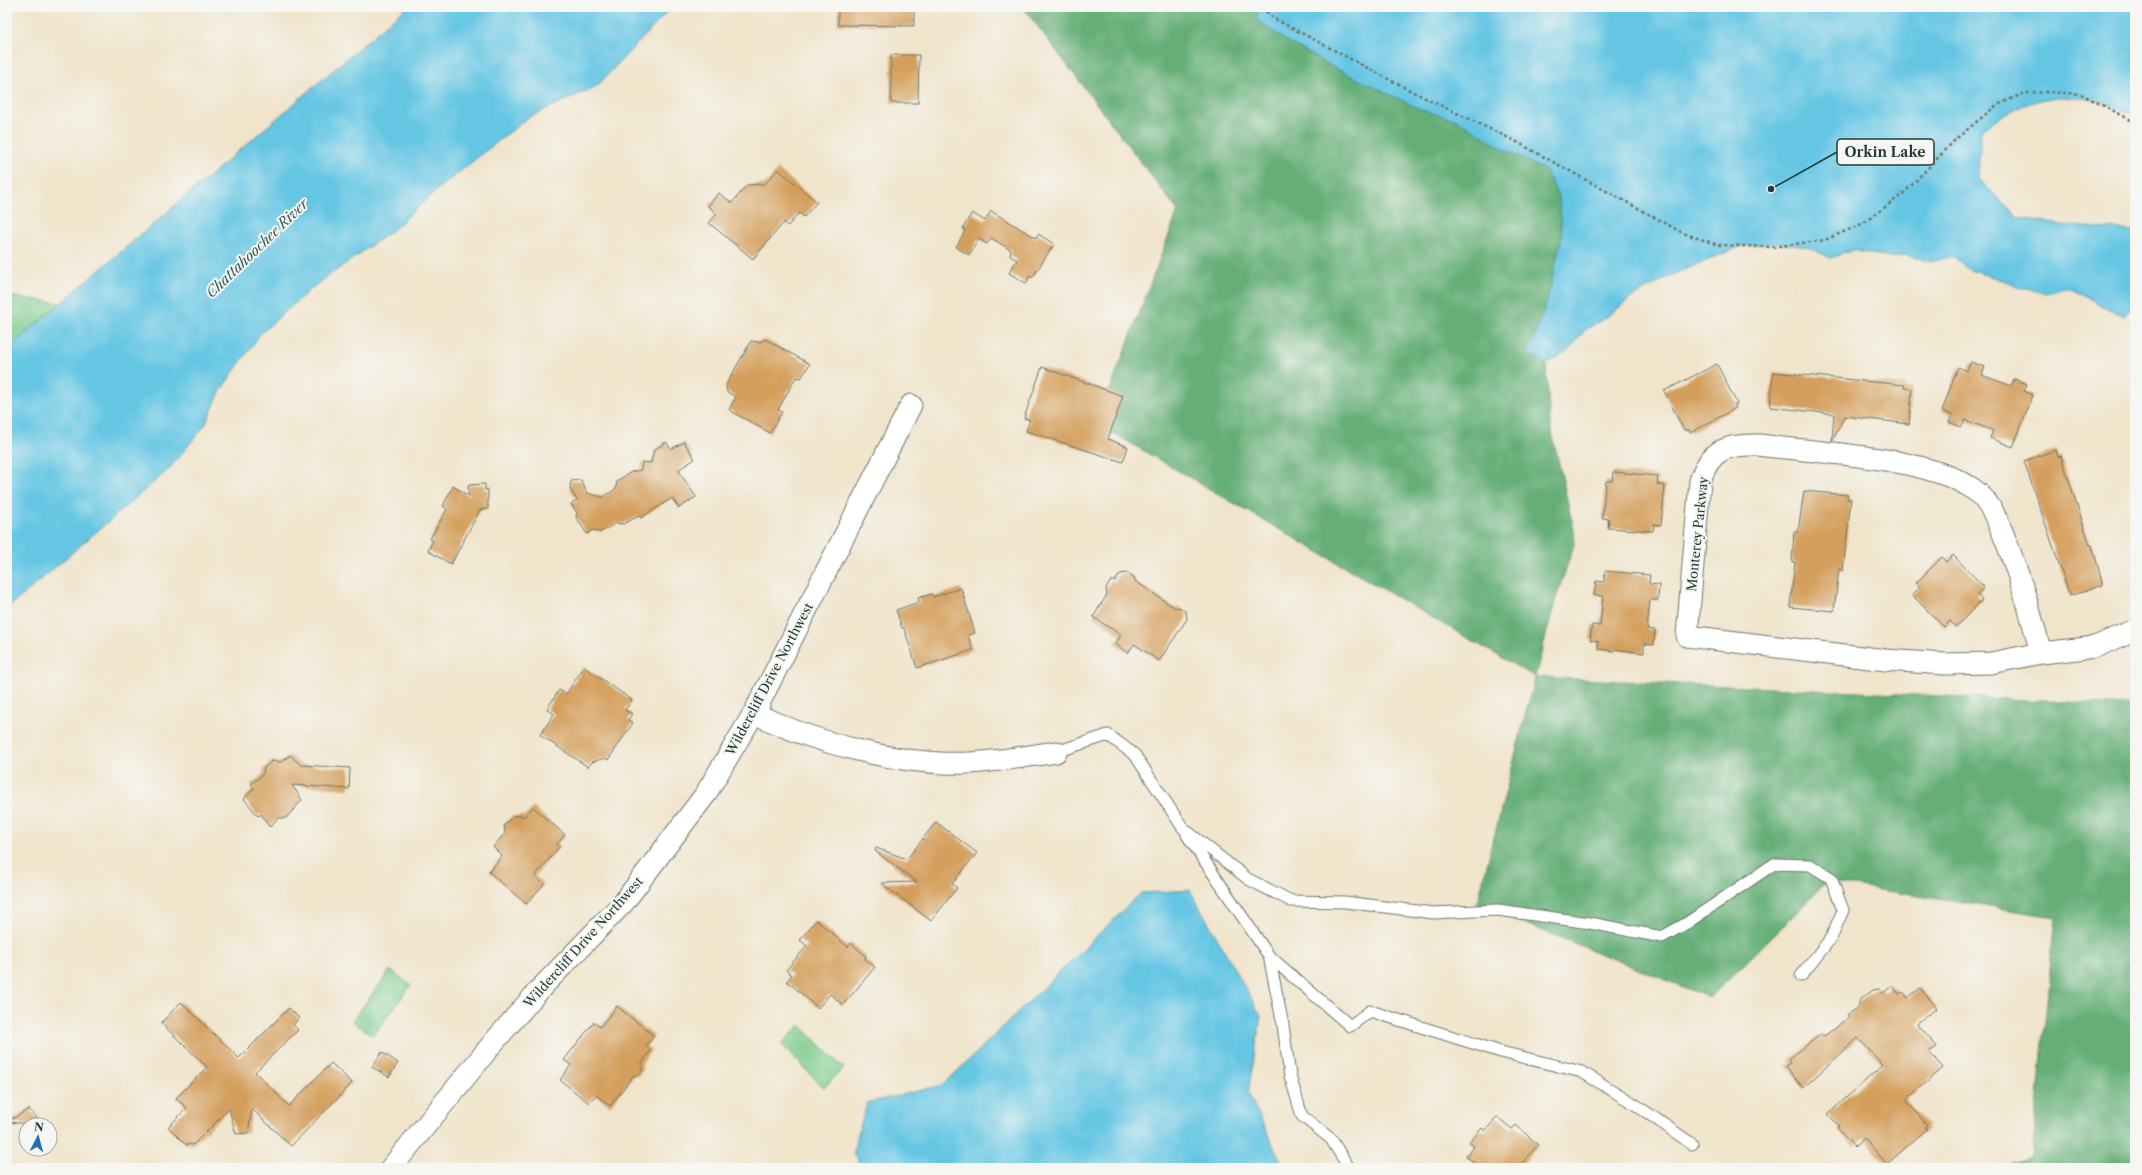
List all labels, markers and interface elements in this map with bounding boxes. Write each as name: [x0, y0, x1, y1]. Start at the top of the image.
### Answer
callout: Orkin Lake: [1837, 139, 1934, 165]
text: Orkin Lake: [1844, 143, 1926, 161]
water label: Chattahoochee River: [202, 194, 313, 301]
street label: Monterey Parkway: [1683, 475, 1711, 592]
street label: Wildercliff Drive Northwest: [721, 599, 816, 759]
street label: Wildercliff Drive Northwest: [519, 873, 646, 1012]
north arrow: [18, 1117, 58, 1157]
text: N: [34, 1120, 45, 1135]

